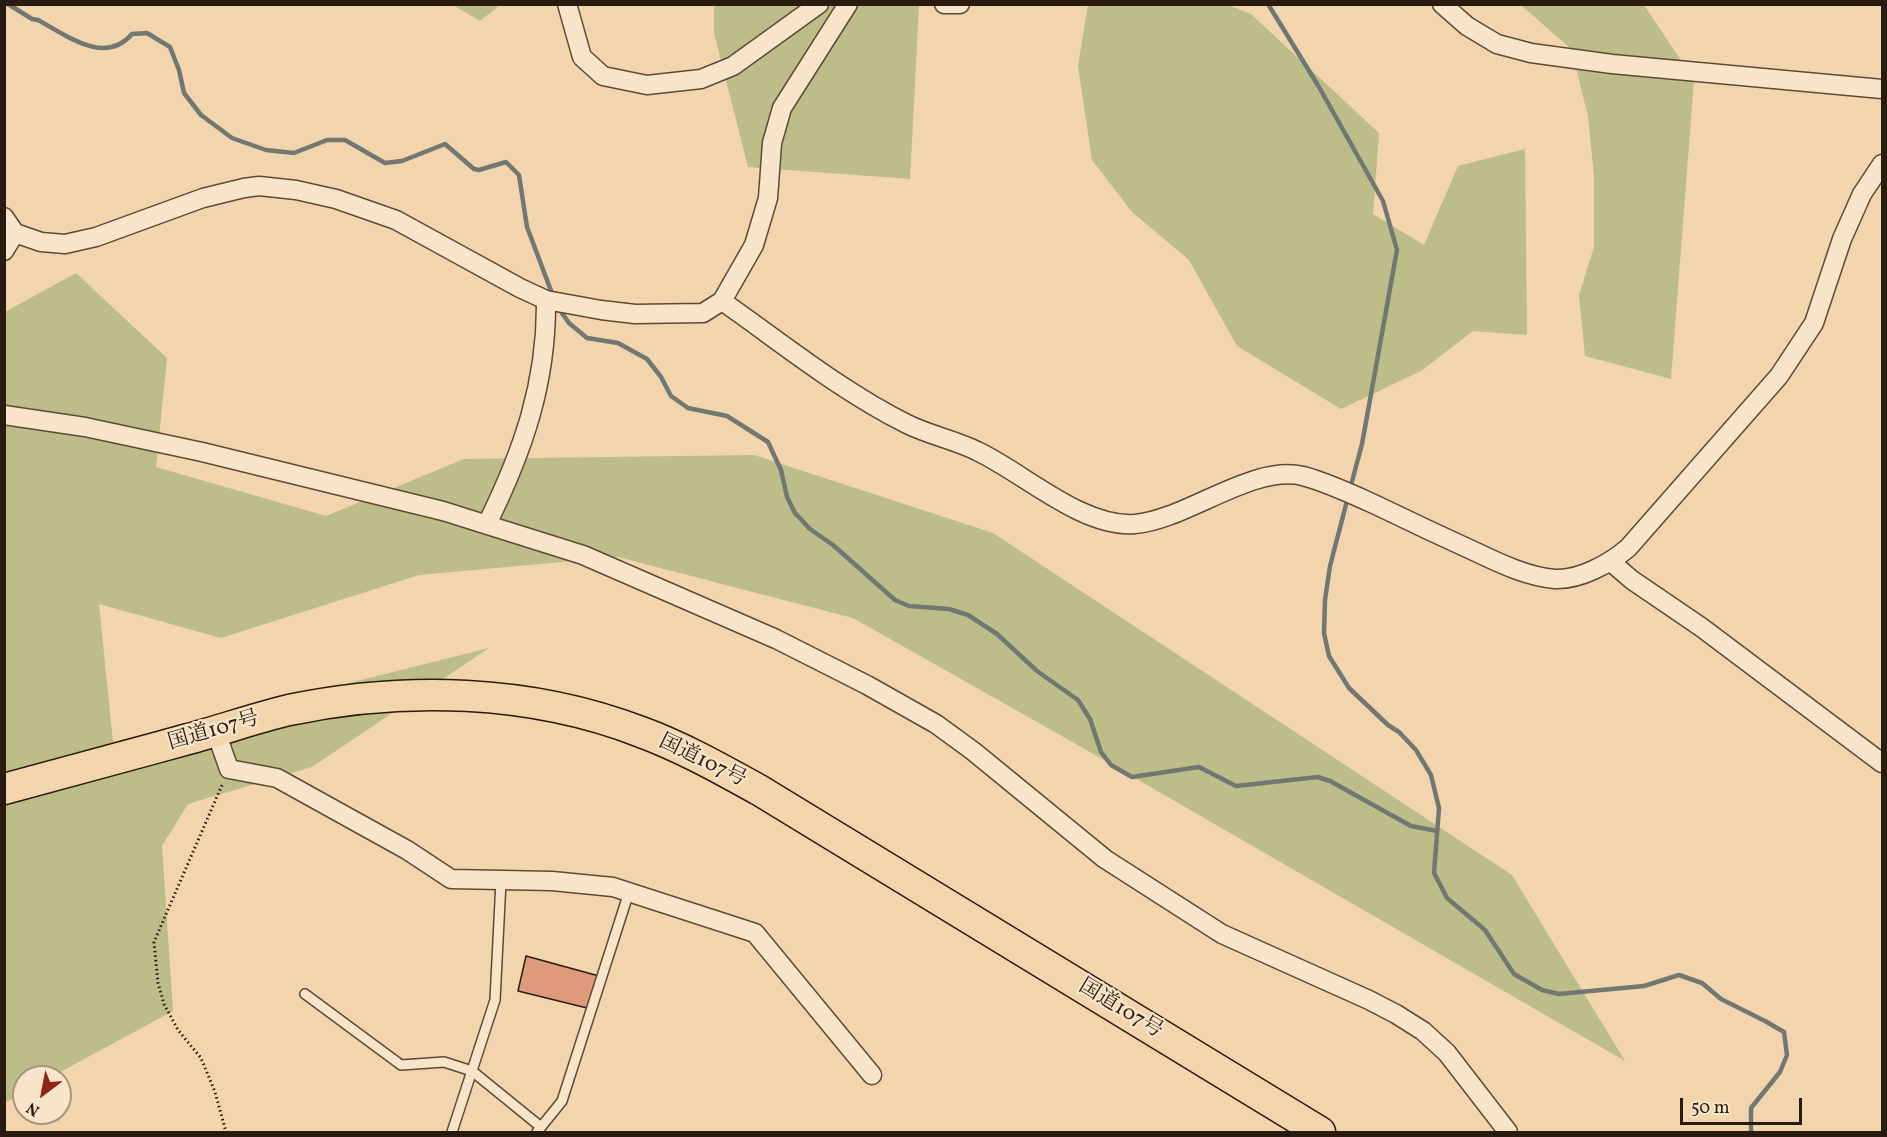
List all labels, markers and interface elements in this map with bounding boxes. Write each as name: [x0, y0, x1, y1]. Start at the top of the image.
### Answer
street label: 国道107号: [165, 707, 263, 757]
street label: 国道107号: [654, 730, 750, 794]
street label: 国道107号: [1073, 975, 1167, 1045]
north arrow: [12, 1065, 72, 1125]
scale bar: [1683, 1086, 1804, 1124]
text: N: [23, 1096, 44, 1121]
text: 50 m: [1691, 1096, 1730, 1121]

